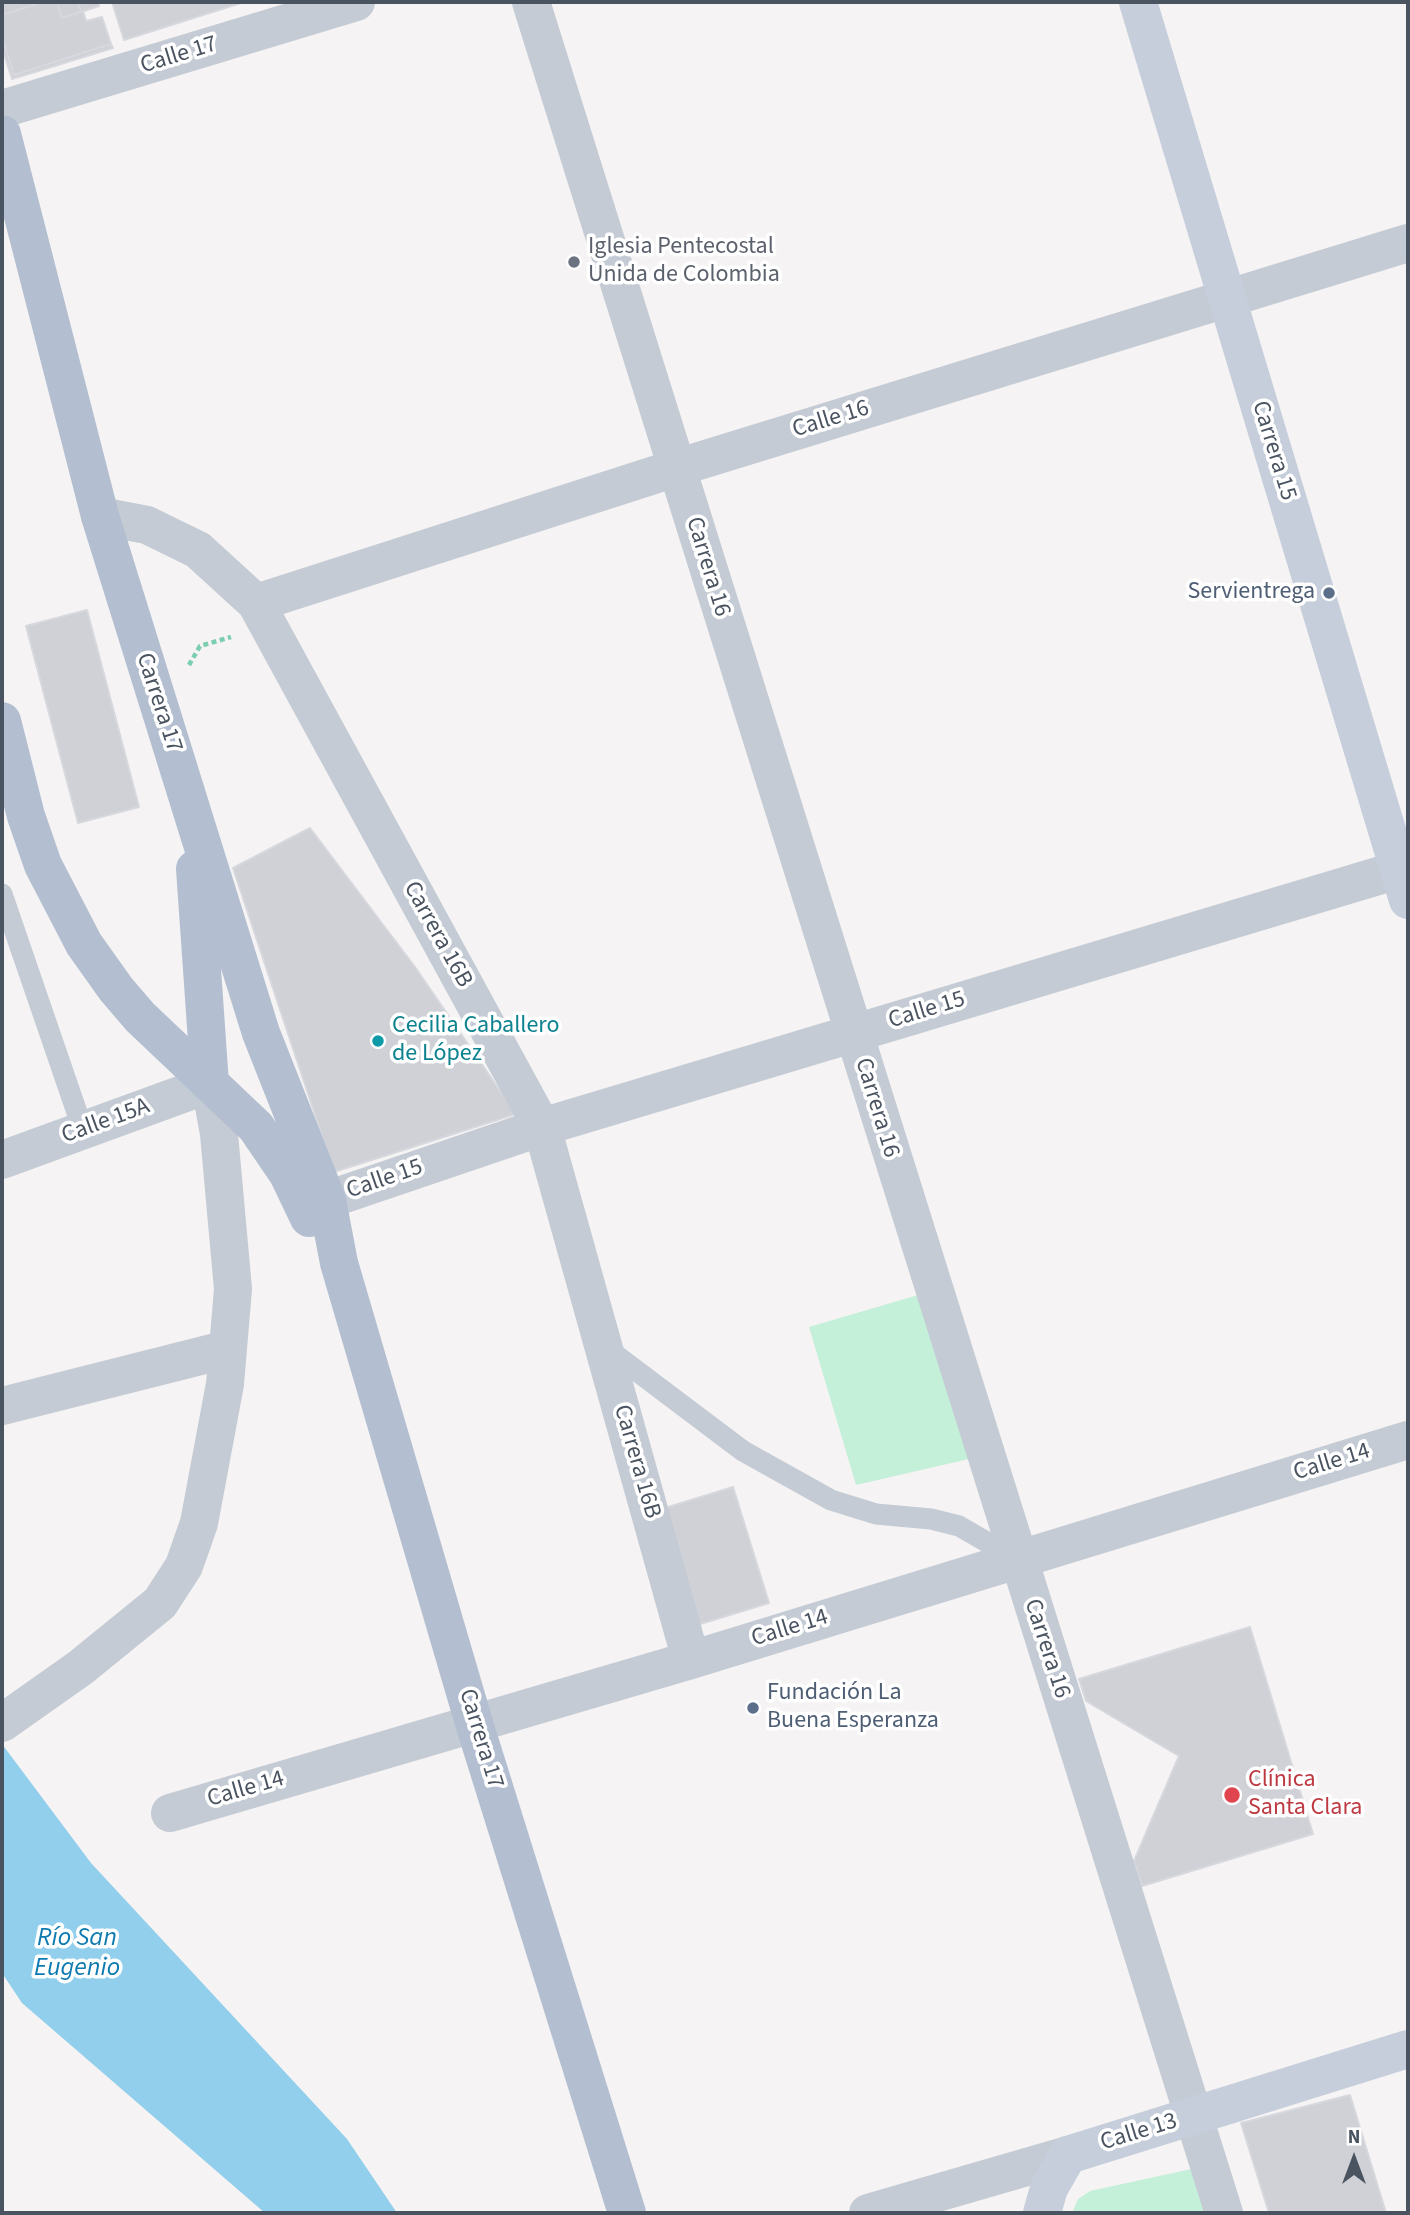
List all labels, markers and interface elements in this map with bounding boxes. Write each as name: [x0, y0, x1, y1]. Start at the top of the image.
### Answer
street label: Calle 17: [137, 31, 221, 81]
place label: Iglesia Pentecostal Unida de Colombia: [588, 234, 780, 290]
marker: Iglesia Pentecostal Unida de Colombia: [566, 254, 582, 270]
street label: Calle 16: [789, 395, 873, 445]
street label: Carrera 15: [1244, 398, 1302, 504]
street label: Carrera 16: [678, 514, 736, 620]
place label: Servientrega: [1188, 579, 1315, 607]
marker: Servientrega: [1321, 585, 1337, 601]
street label: Carrera 17: [128, 650, 188, 756]
street label: Carrera 16B: [396, 877, 478, 993]
street label: Calle 15: [885, 986, 969, 1036]
place label: Cecilia Caballero de López: [392, 1013, 559, 1069]
marker: Cecilia Caballero de López: [370, 1033, 386, 1049]
street label: Carrera 16: [847, 1055, 905, 1161]
street label: Calle 15A: [58, 1093, 154, 1151]
street label: Calle 15: [343, 1154, 427, 1206]
street label: Carrera 16B: [606, 1402, 666, 1522]
street label: Calle 14: [1290, 1438, 1374, 1488]
street label: Carrera 16: [1016, 1596, 1076, 1702]
street label: Calle 14: [748, 1604, 832, 1654]
place label: Fundación La Buena Esperanza: [767, 1680, 939, 1736]
street label: Carrera 17: [451, 1686, 509, 1792]
marker: Fundación La Buena Esperanza: [745, 1700, 761, 1716]
street label: Calle 14: [204, 1765, 288, 1815]
place label: Clínica Santa Clara: [1248, 1767, 1362, 1823]
marker: Clínica Santa Clara: [1222, 1785, 1242, 1805]
water label: Río San Eugenio: [34, 1923, 120, 1984]
street label: Calle 13: [1097, 2108, 1181, 2158]
north arrow: [1319, 2124, 1389, 2194]
text: N: [1348, 2124, 1360, 2151]

